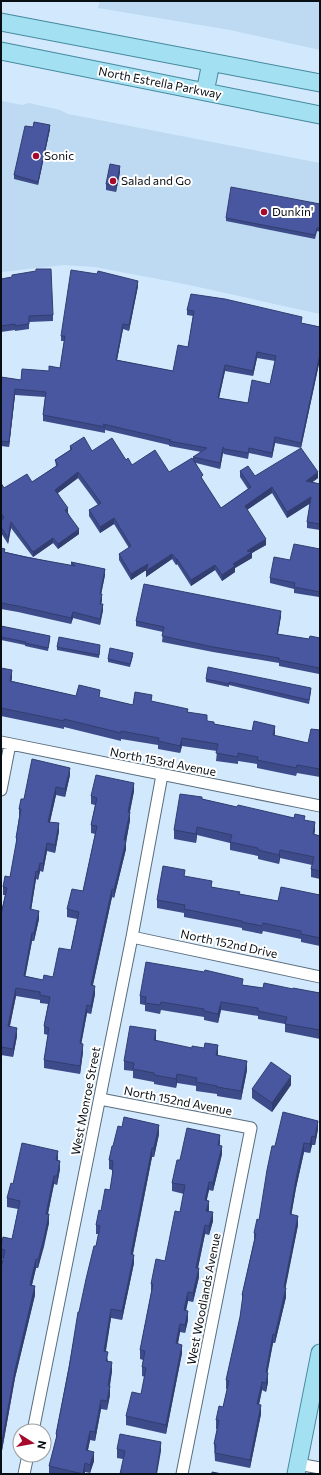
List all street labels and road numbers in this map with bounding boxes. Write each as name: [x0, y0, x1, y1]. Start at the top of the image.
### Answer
street label: North Estrella Parkway: [97, 63, 223, 101]
street label: North 153rd Avenue: [109, 744, 217, 778]
street label: North 152nd Drive: [179, 926, 279, 960]
street label: West Monroe Street: [68, 1045, 102, 1156]
street label: North 152nd Avenue: [123, 1083, 233, 1117]
street label: West Woodlands Avenue: [183, 1232, 223, 1366]

